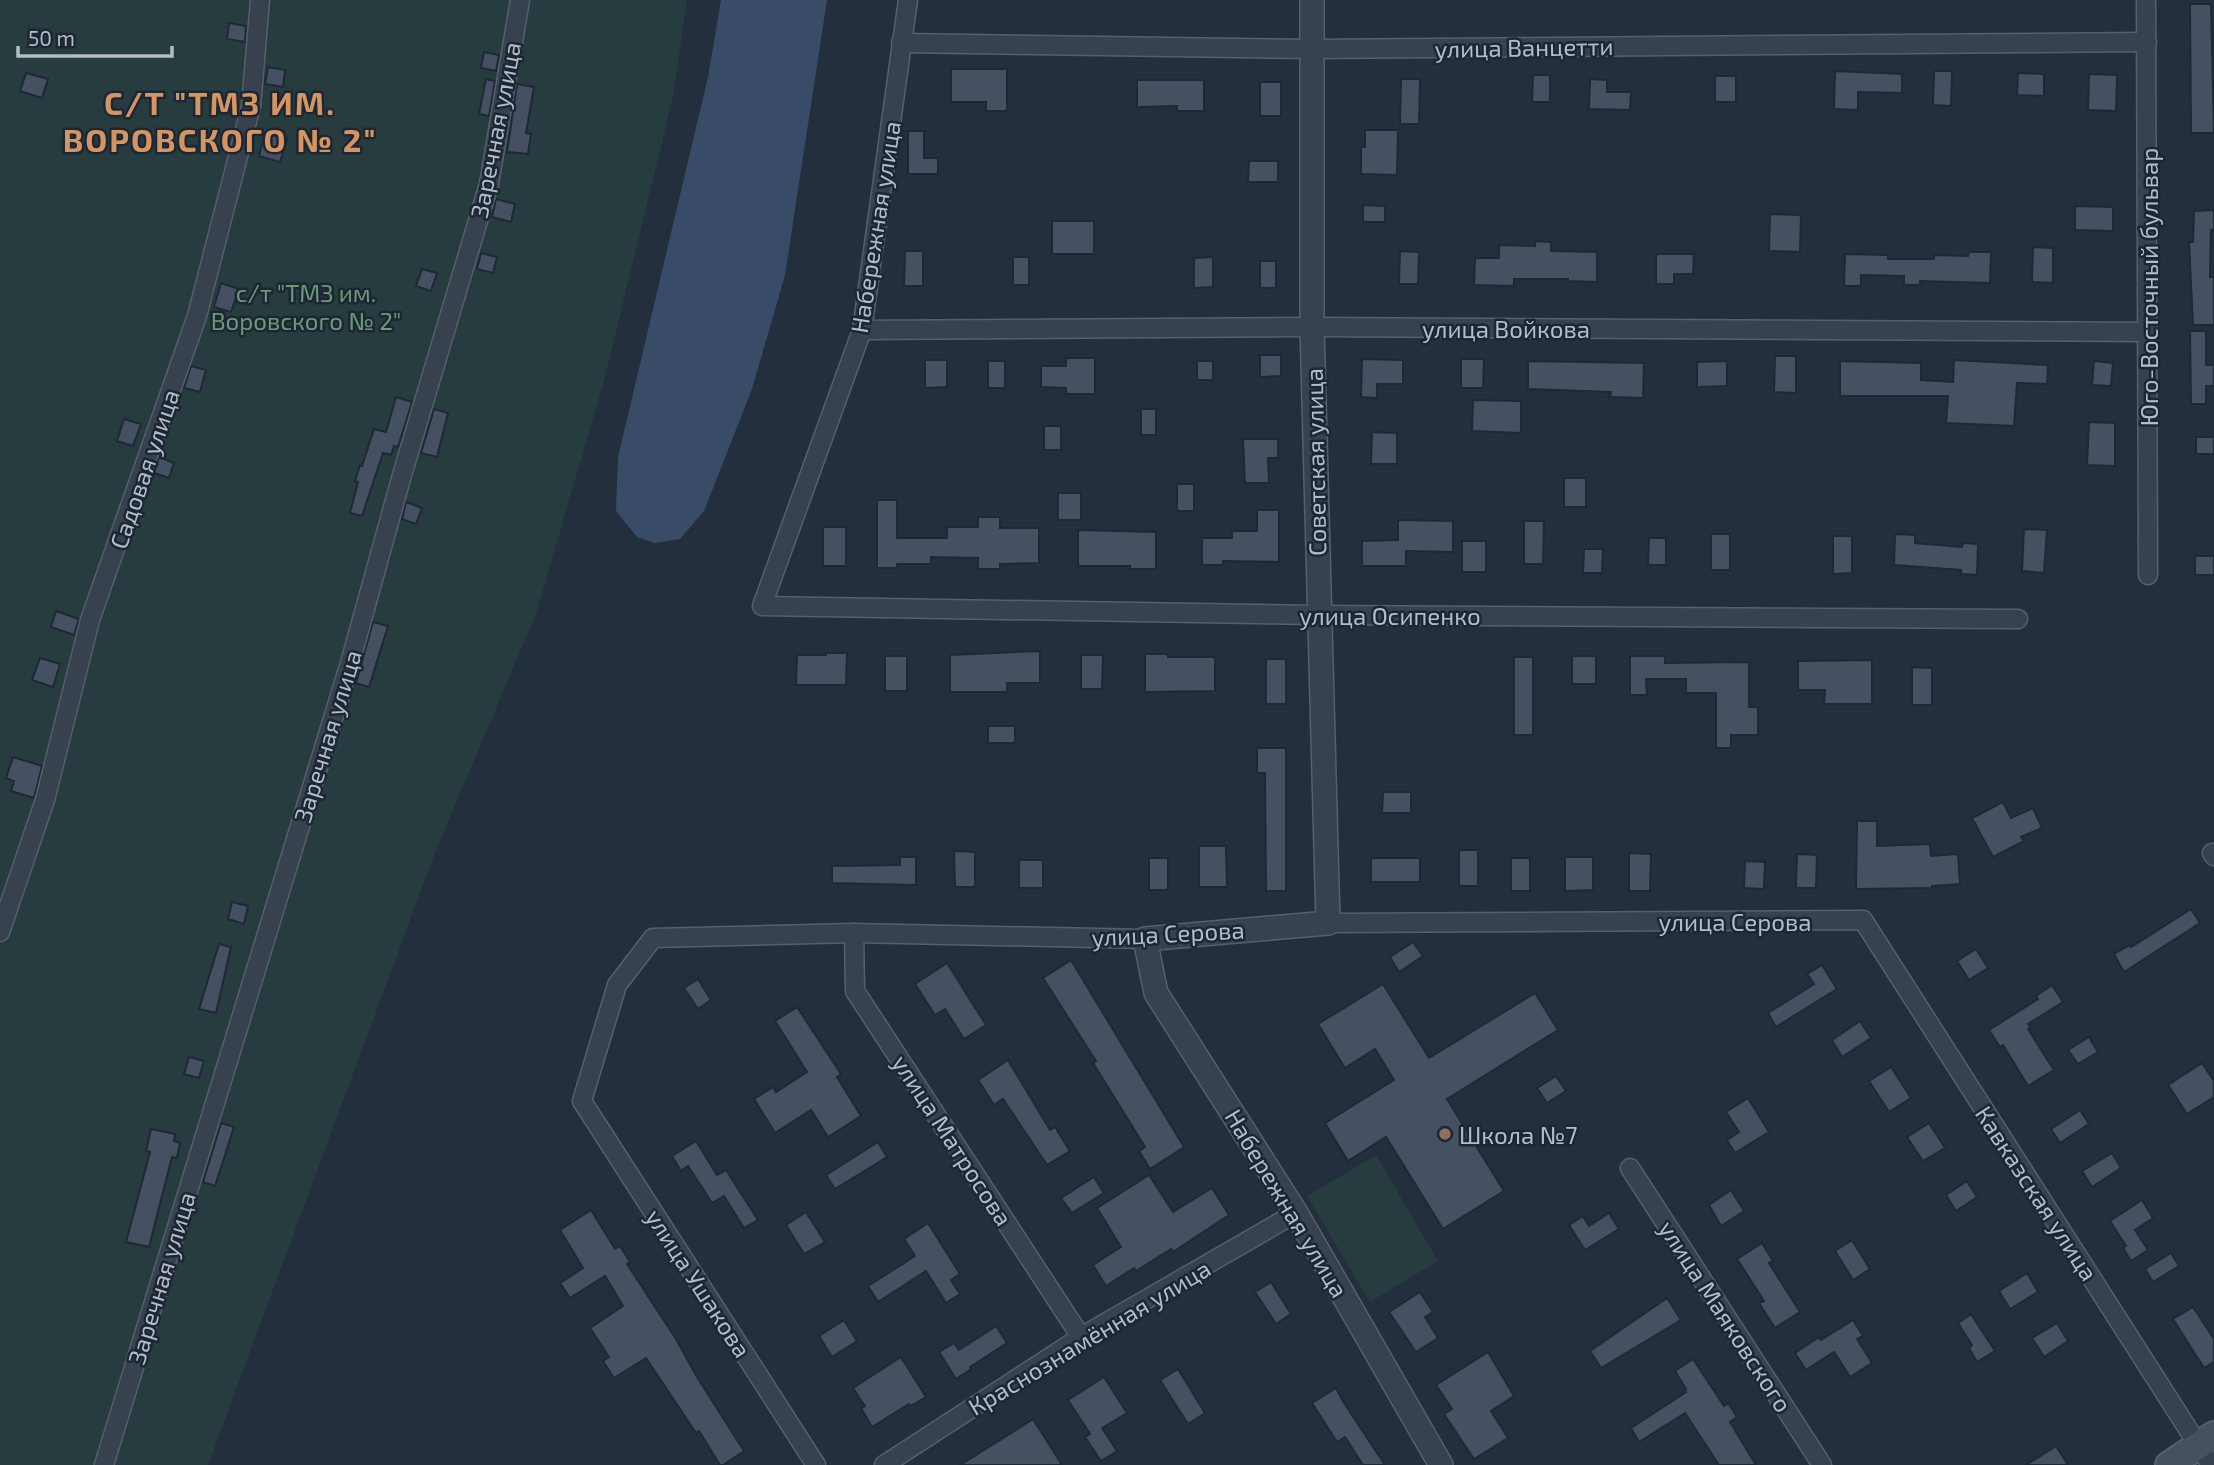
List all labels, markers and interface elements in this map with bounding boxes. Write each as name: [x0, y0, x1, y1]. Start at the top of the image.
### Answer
scale bar: [18, 14, 172, 58]
text: 50 m: [28, 25, 75, 50]
street label: улица Ванцетти: [1434, 31, 1614, 64]
street label: Заречная улица: [464, 39, 527, 221]
district label: С/Т "ТМЗ ИМ. ВОРОВСКОГО № 2": [63, 83, 377, 158]
street label: Набережная улица: [844, 119, 907, 335]
street label: Юго-Восточный бульвар: [2134, 148, 2164, 426]
park label: с/т "ТМЗ им. Воровского № 2": [211, 278, 401, 335]
street label: улица Войкова: [1422, 314, 1590, 344]
street label: Советская улица: [1299, 368, 1332, 556]
street label: Садовая улица: [103, 386, 186, 553]
street label: улица Осипенко: [1299, 601, 1481, 631]
street label: Заречная улица: [287, 646, 368, 826]
street label: улица Серова: [1658, 907, 1812, 937]
street label: улица Серова: [1091, 915, 1245, 952]
street label: улица Матросова: [886, 1049, 1019, 1231]
street label: Кавказская улица: [1969, 1100, 2104, 1286]
street label: Набережная улица: [1219, 1104, 1355, 1303]
place label: Школа №7: [1459, 1120, 1578, 1149]
marker: Школа №7: [1437, 1126, 1453, 1142]
street label: Заречная улица: [121, 1188, 202, 1368]
street label: улица Ушакова: [639, 1203, 758, 1363]
street label: улица Маяковского: [1652, 1215, 1799, 1418]
street label: Краснознамённая улица: [963, 1253, 1216, 1422]

